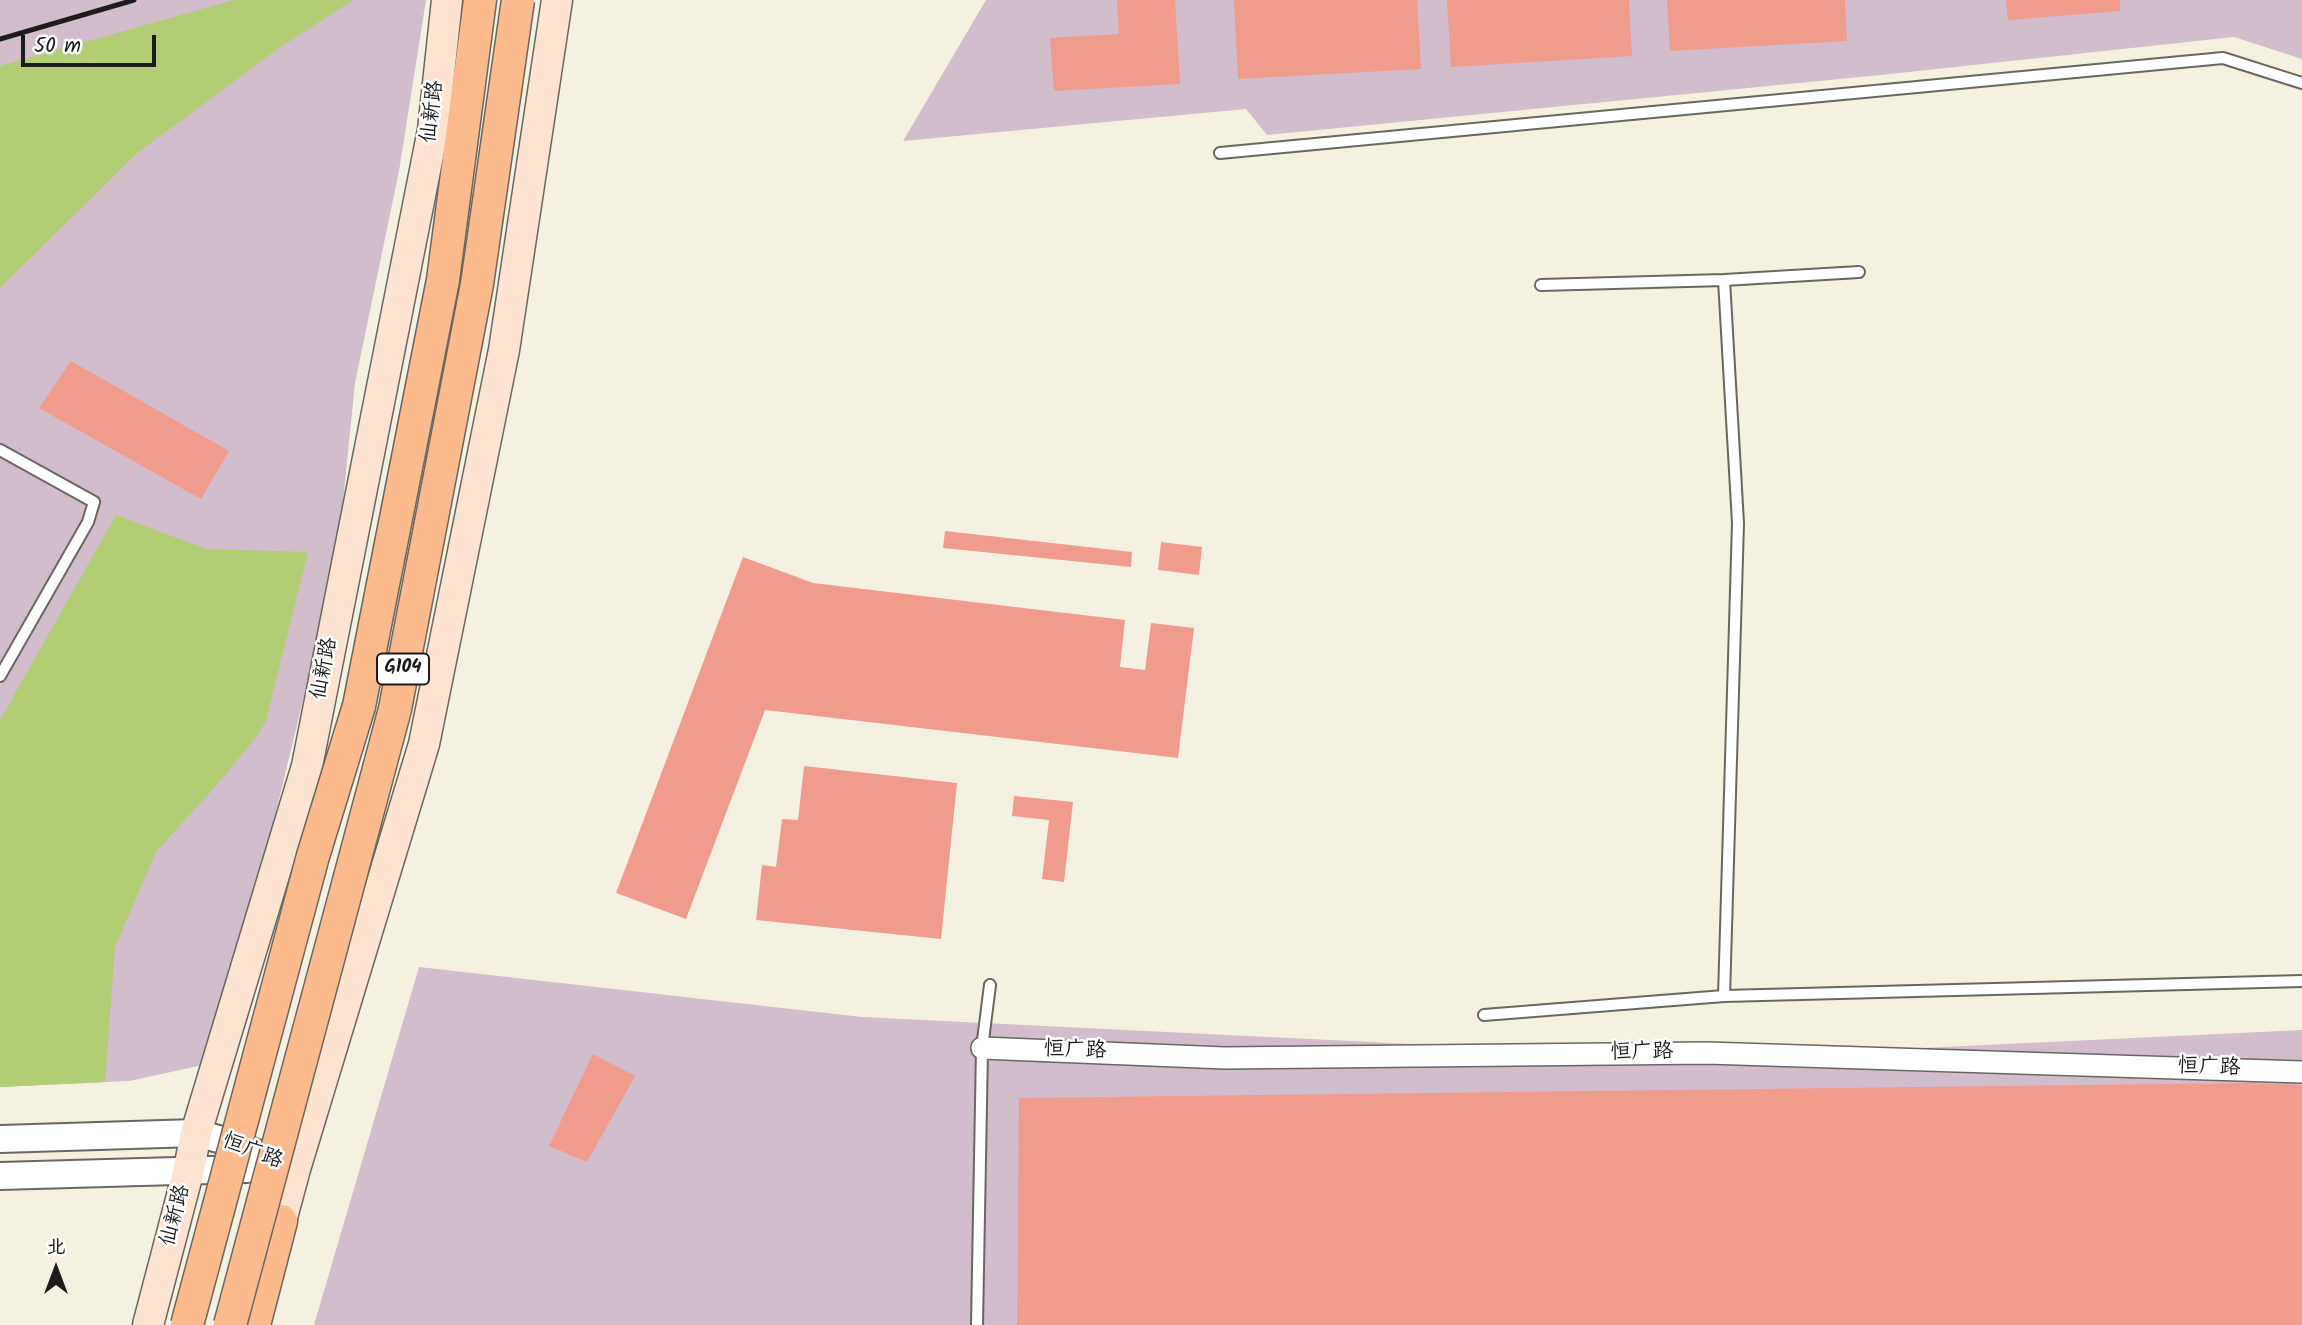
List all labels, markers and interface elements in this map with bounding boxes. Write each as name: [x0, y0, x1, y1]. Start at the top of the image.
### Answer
scale bar: [24, 21, 159, 65]
text: 50 m: [34, 30, 81, 63]
street label: 仙新路: [418, 79, 450, 145]
street label: 仙新路: [308, 636, 344, 702]
road number: G104: [377, 654, 429, 684]
street label: 恒广路: [1043, 1038, 1107, 1066]
street label: 恒广路: [1610, 1041, 1674, 1067]
street label: 恒广路: [2177, 1055, 2241, 1083]
street label: 恒广路: [218, 1130, 286, 1176]
street label: 仙新路: [157, 1182, 197, 1250]
text: 北: [46, 1233, 66, 1263]
north arrow: [21, 1234, 91, 1304]

